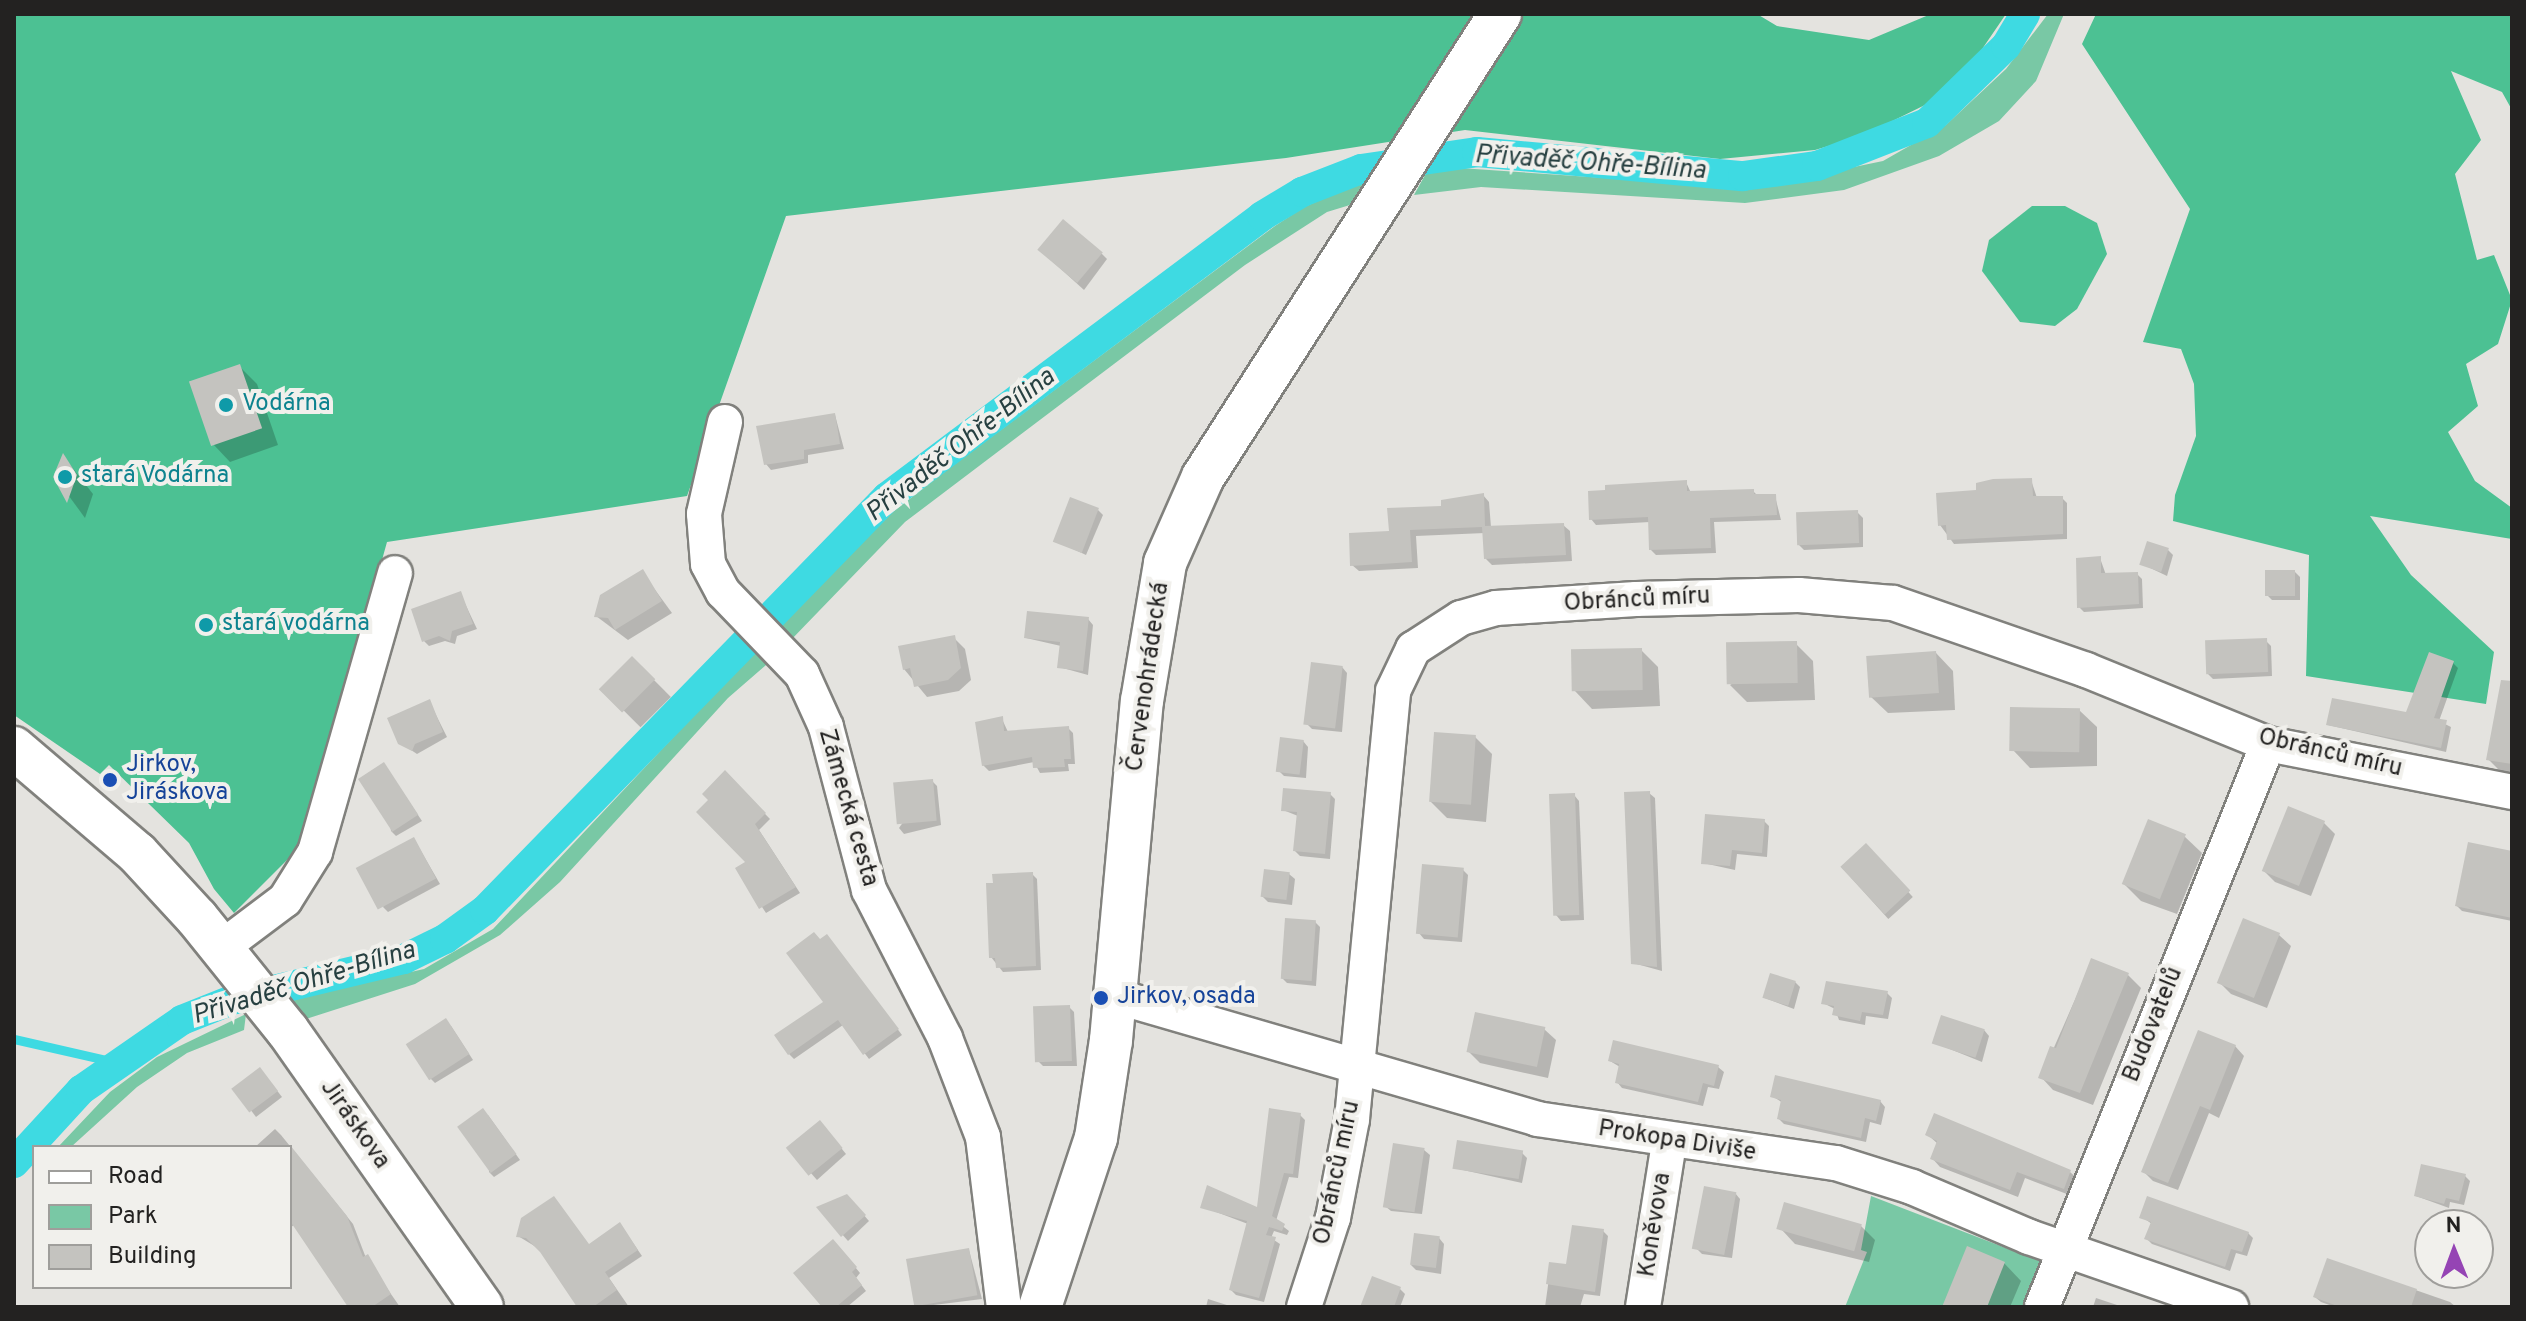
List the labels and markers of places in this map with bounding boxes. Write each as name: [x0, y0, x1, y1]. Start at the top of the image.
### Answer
place label: Vodárna: [242, 391, 331, 419]
marker: Vodárna: [217, 396, 235, 414]
place label: stará Vodárna: [81, 463, 230, 491]
marker: stará Vodárna: [56, 468, 74, 486]
place label: stará vodárna: [222, 611, 370, 639]
marker: stará vodárna: [197, 616, 215, 634]
place label: Jirkov, Jiráskova: [126, 752, 228, 808]
marker: Jirkov, Jiráskova: [101, 771, 119, 789]
place label: Jirkov, osada: [1117, 984, 1256, 1012]
marker: Jirkov, osada: [1092, 989, 1110, 1007]

